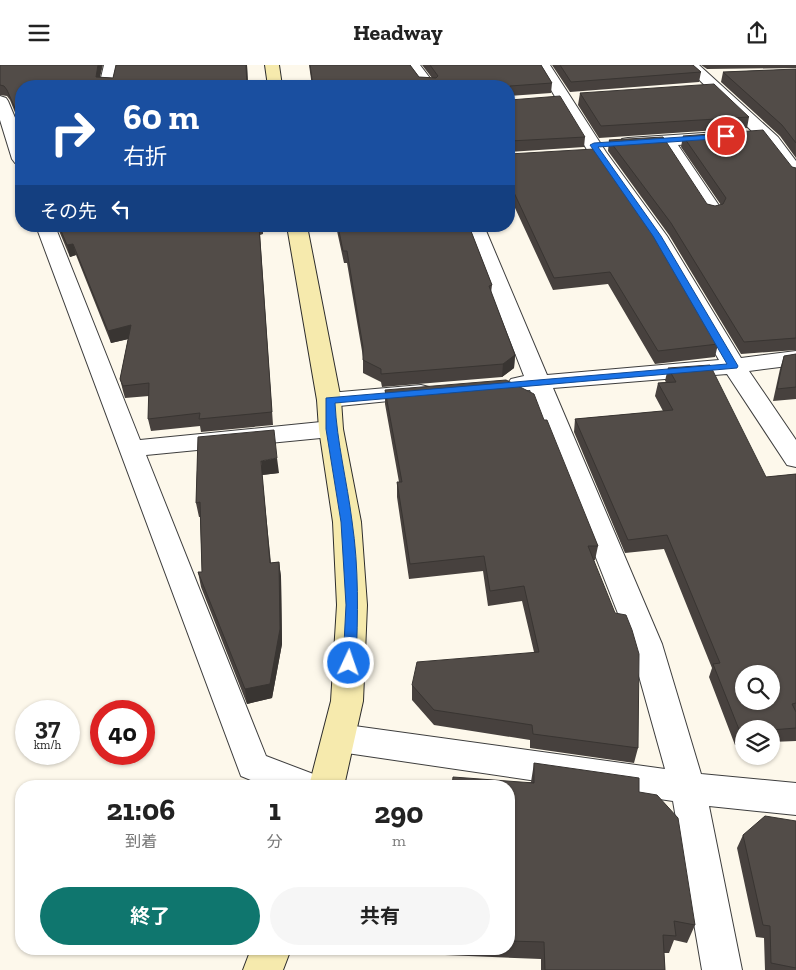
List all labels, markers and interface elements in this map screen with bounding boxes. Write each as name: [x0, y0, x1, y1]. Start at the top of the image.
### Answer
icon: menu: [25, 19, 53, 47]
text: Headway: [353, 19, 443, 46]
icon: share: [743, 19, 771, 47]
text: 60 m: [123, 96, 199, 138]
icon: right: [40, 100, 105, 165]
pin: [705, 115, 747, 157]
icon: arrive: [712, 122, 740, 150]
text: 右折: [123, 143, 167, 170]
icon: left: [107, 195, 135, 223]
text: その先: [40, 200, 97, 223]
position arrow: [322, 636, 374, 688]
map controls: [735, 665, 780, 765]
button: search: [735, 665, 780, 710]
speed limit sign: 40: [90, 700, 155, 765]
text: 37: [35, 711, 60, 741]
button: layers: [735, 720, 780, 765]
text: km/h: [34, 738, 61, 752]
text: 21:06: [106, 792, 175, 828]
text: 1: [269, 792, 281, 828]
text: 290: [374, 795, 424, 831]
text: m: [392, 831, 406, 850]
text: 到着: [125, 832, 157, 851]
text: 分: [267, 832, 283, 851]
button: 終了: [40, 887, 260, 945]
button: 共有: [270, 887, 490, 945]

